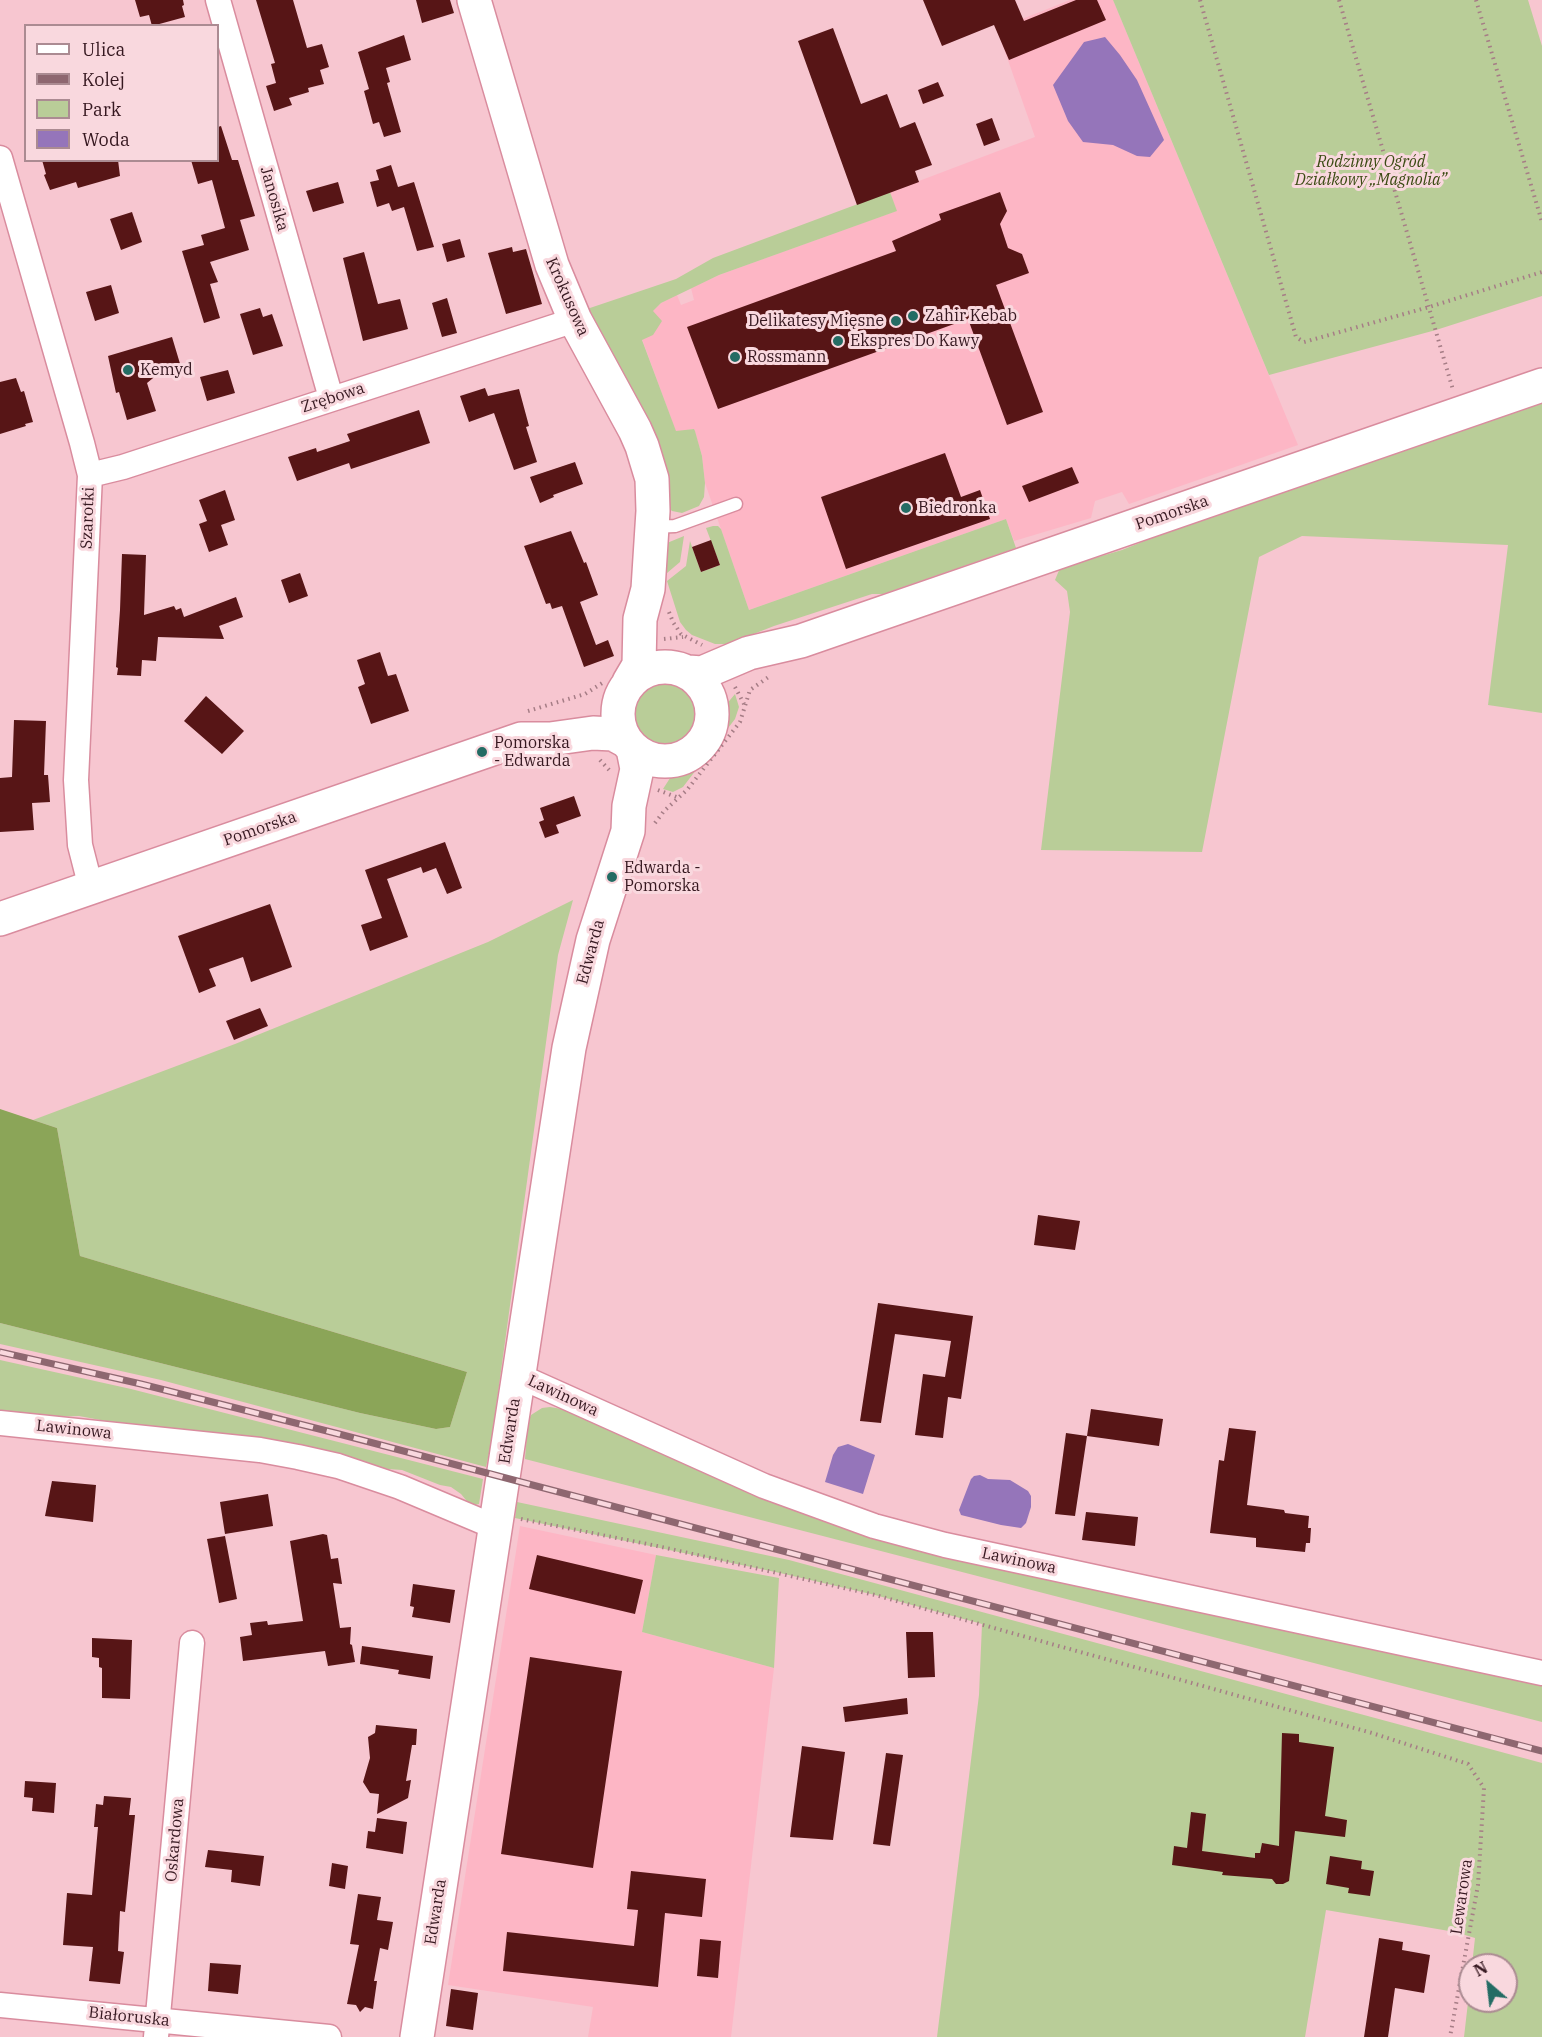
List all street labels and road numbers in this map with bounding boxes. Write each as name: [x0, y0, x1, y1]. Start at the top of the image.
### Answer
street label: Janosika: [256, 165, 292, 233]
street label: Krokusowa: [541, 255, 593, 339]
street label: Zrębowa: [299, 379, 367, 417]
street label: Szarotki: [77, 487, 99, 549]
street label: Pomorska: [1133, 492, 1211, 534]
street label: Pomorska: [221, 808, 299, 850]
street label: Edwarda: [573, 917, 609, 987]
street label: Lawinowa: [525, 1371, 601, 1421]
street label: Edwarda: [495, 1397, 525, 1465]
street label: Lawinowa: [35, 1416, 113, 1444]
street label: Lawinowa: [980, 1544, 1058, 1578]
street label: Oskardowa: [162, 1797, 188, 1883]
street label: Lewarowa: [1447, 1858, 1477, 1936]
street label: Edwarda: [421, 1878, 451, 1946]
street label: Białoruska: [87, 2003, 171, 2031]

